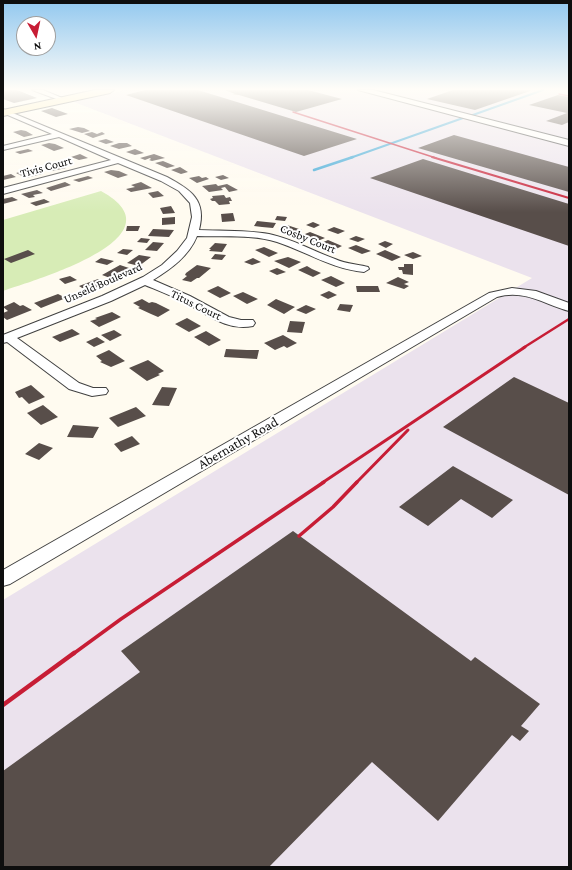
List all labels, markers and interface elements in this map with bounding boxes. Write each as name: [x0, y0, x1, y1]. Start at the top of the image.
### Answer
north arrow: [16, 16, 56, 56]
text: N: [33, 40, 42, 53]
street label: Tivis Court: [19, 153, 73, 181]
street label: Cosby Court: [278, 221, 338, 257]
street label: Unseld Boulevard: [61, 259, 145, 307]
street label: Titus Court: [168, 287, 224, 323]
street label: Abernathy Road: [195, 413, 281, 473]

